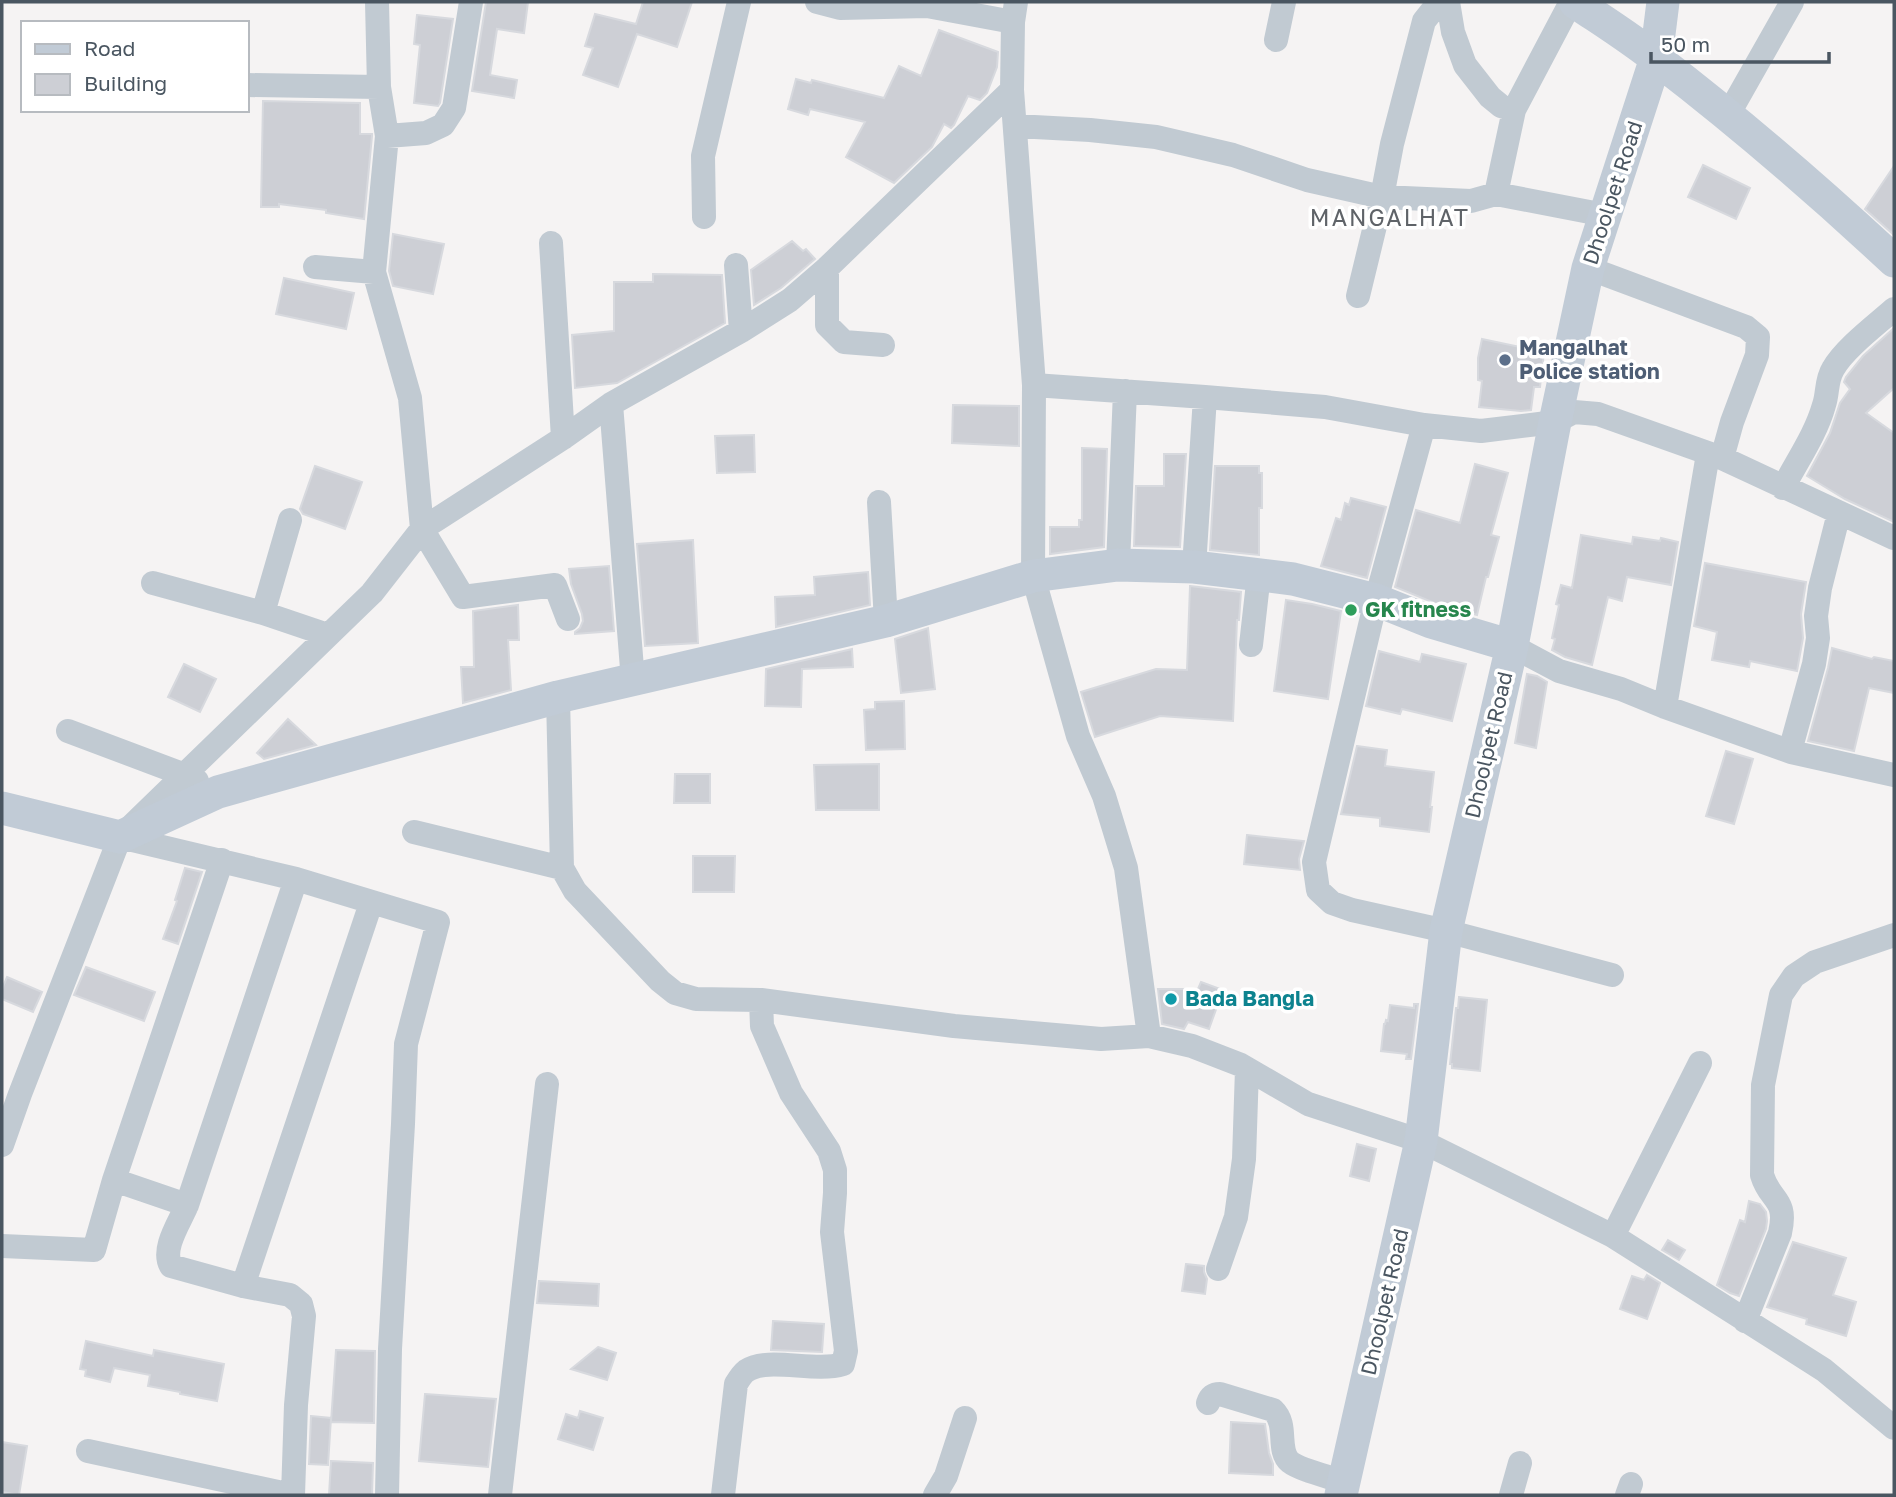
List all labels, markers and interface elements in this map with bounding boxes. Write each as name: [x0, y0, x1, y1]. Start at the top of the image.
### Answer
legend: [21, 21, 248, 112]
scale bar: [1651, 21, 1829, 65]
text: 50 m: [1661, 31, 1710, 57]
text: Road: [84, 35, 135, 61]
text: Building: [84, 70, 167, 96]
street label: Dhoolpet Road: [1577, 117, 1648, 268]
district label: MANGALHAT: [1310, 203, 1470, 231]
place label: Mangalhat Police station: [1519, 334, 1660, 384]
marker: Mangalhat Police station: [1497, 352, 1513, 368]
place label: GK fitness: [1365, 596, 1472, 622]
marker: GK fitness: [1343, 602, 1359, 618]
street label: Dhoolpet Road: [1459, 669, 1518, 821]
place label: Bada Bangla: [1185, 985, 1314, 1011]
marker: Bada Bangla: [1163, 991, 1179, 1007]
street label: Dhoolpet Road: [1355, 1226, 1414, 1378]

